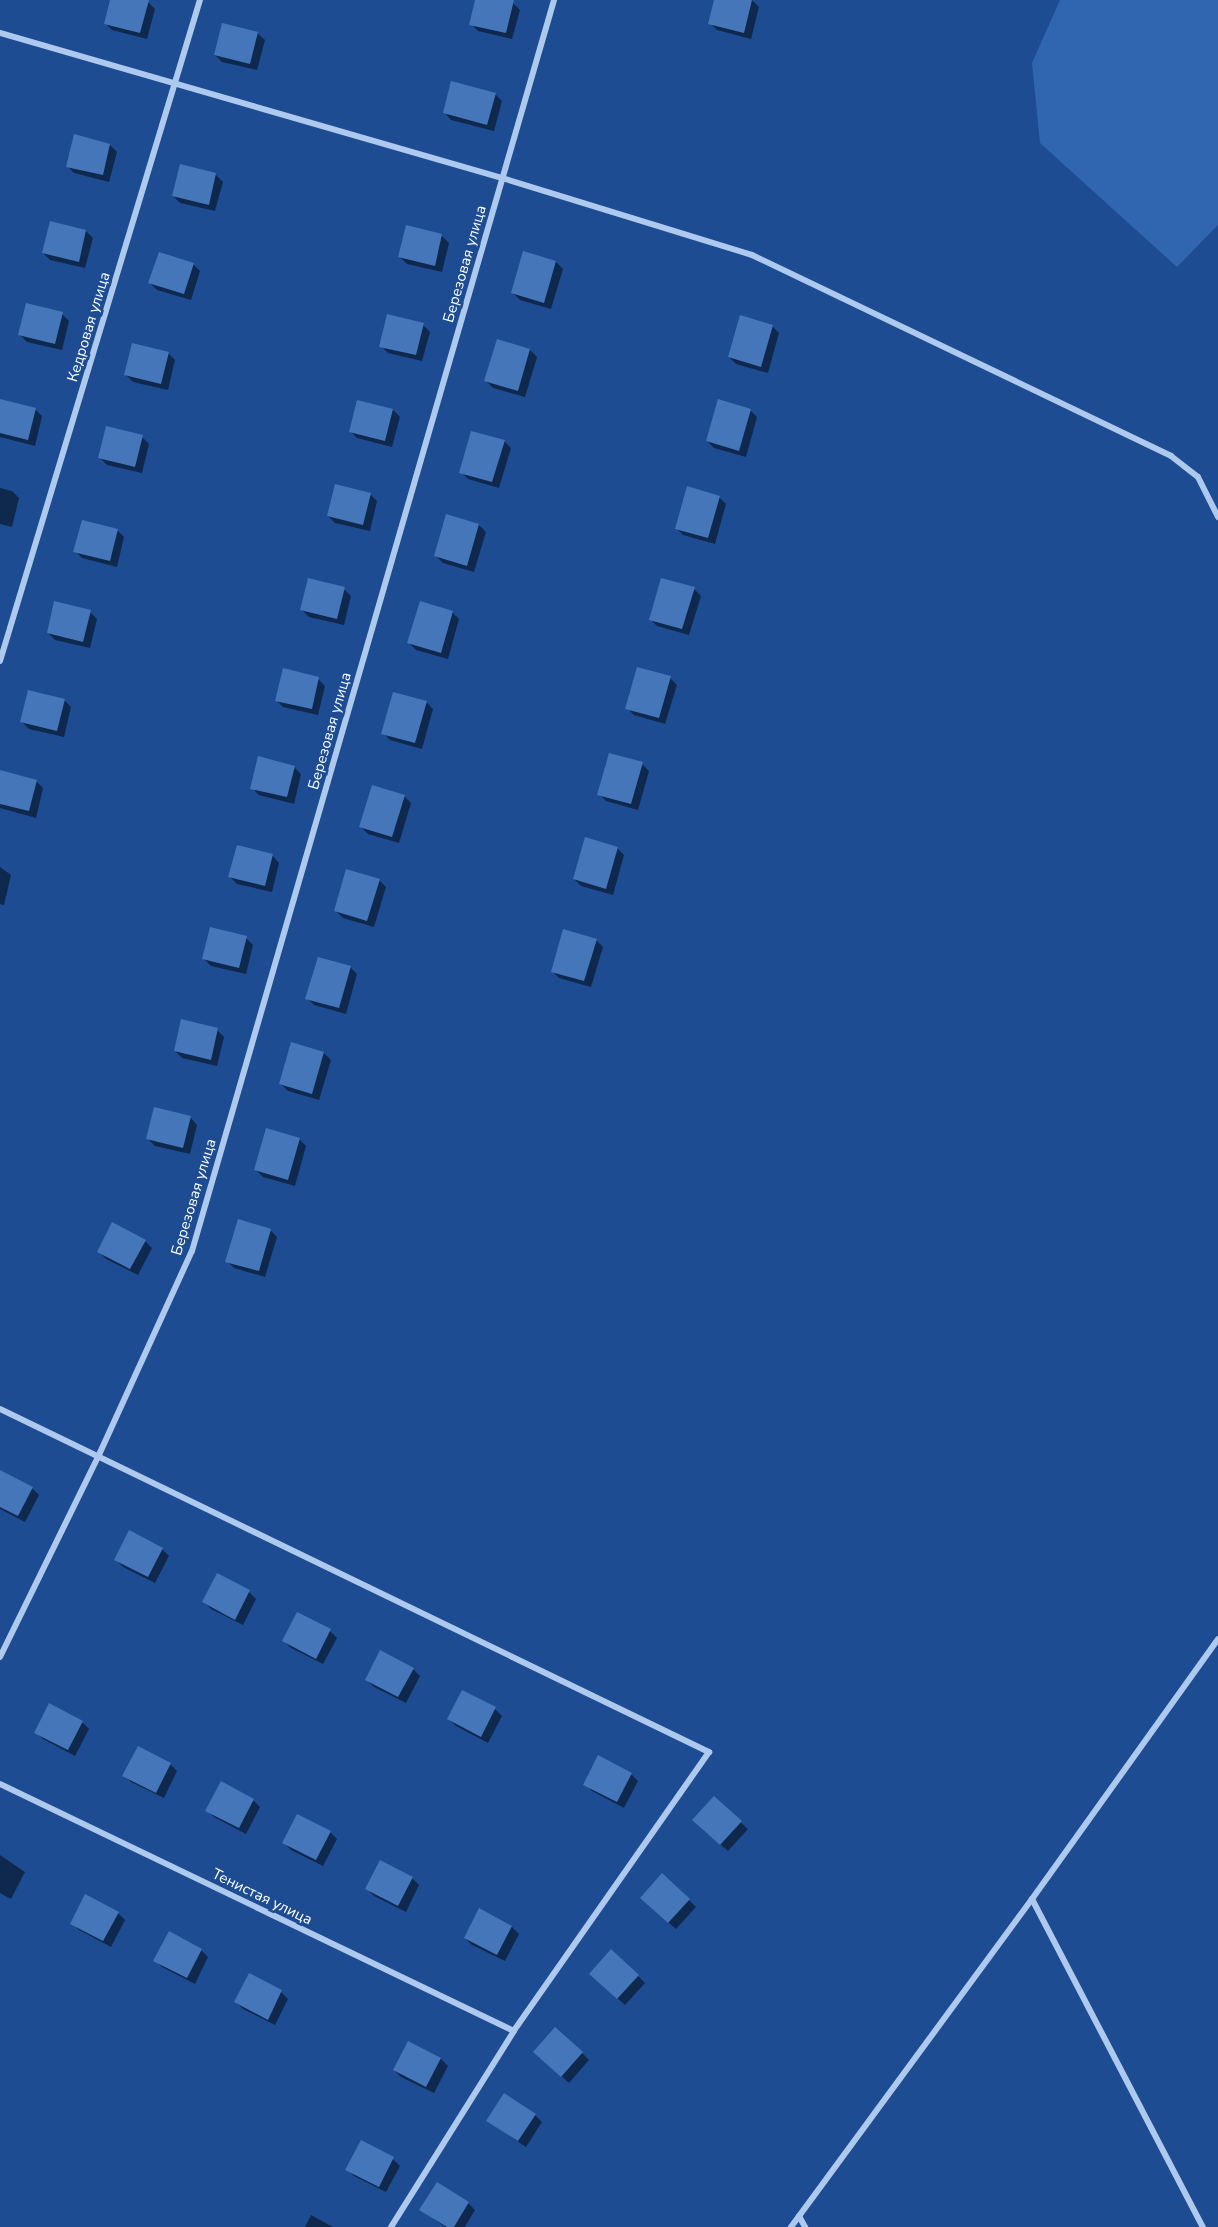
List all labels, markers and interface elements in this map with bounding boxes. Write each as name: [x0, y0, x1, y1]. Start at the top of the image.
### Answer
street label: Березовая улица: [440, 203, 490, 325]
street label: Кедровая улица: [64, 270, 114, 384]
street label: Березовая улица: [305, 670, 355, 792]
street label: Березовая улица: [168, 1136, 220, 1258]
street label: Тенистая улица: [209, 1865, 315, 1929]

